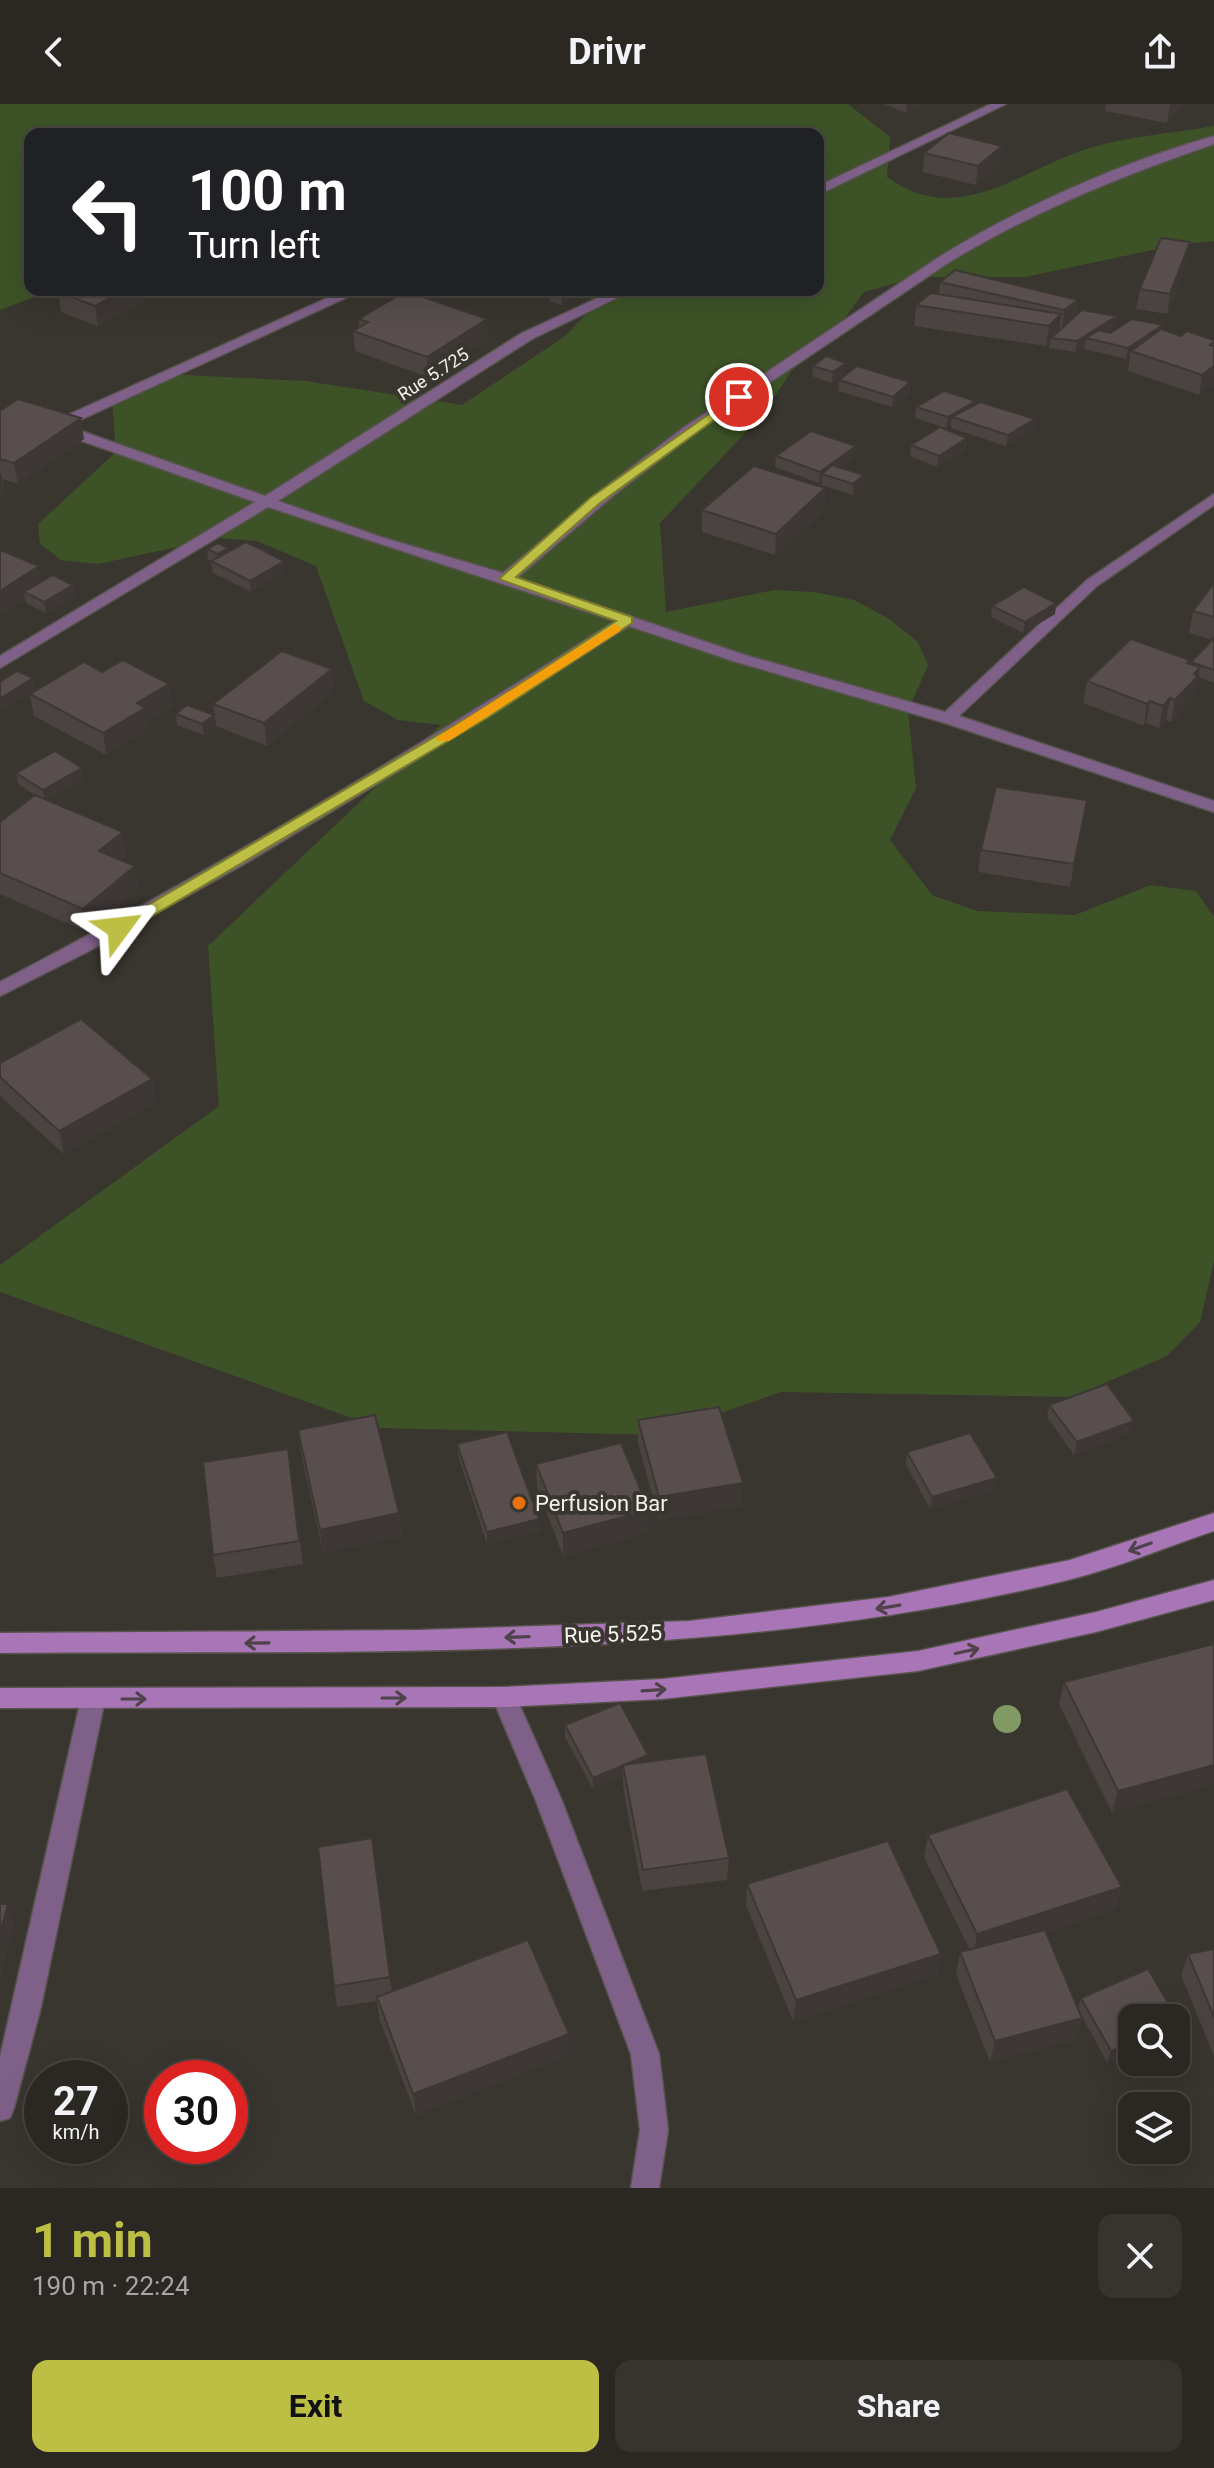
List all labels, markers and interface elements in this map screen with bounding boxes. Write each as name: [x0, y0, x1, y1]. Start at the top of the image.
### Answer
icon: back: [32, 30, 76, 74]
icon: share: [1138, 30, 1182, 74]
text: Drivr: [568, 31, 646, 73]
text: 100 m: [188, 158, 347, 224]
icon: left: [56, 160, 160, 264]
text: Turn left: [188, 225, 321, 267]
street label: Rue 5.725: [394, 343, 472, 405]
pin: [705, 363, 773, 431]
icon: arrive: [717, 375, 761, 419]
position arrow: [77, 886, 161, 970]
place label: Perfusion Bar: [535, 1491, 668, 1516]
marker: Perfusion Bar: [510, 1494, 528, 1512]
one-way arrow: [1128, 1540, 1153, 1555]
one-way arrow: [875, 1600, 901, 1615]
street label: Rue 5.525: [564, 1620, 662, 1648]
one-way arrow: [504, 1629, 531, 1644]
one-way arrow: [244, 1635, 271, 1651]
one-way arrow: [954, 1643, 979, 1658]
one-way arrow: [640, 1682, 667, 1697]
one-way arrow: [380, 1690, 407, 1706]
one-way arrow: [120, 1691, 147, 1707]
map controls: [1118, 2004, 1190, 2164]
button: search: [1118, 2004, 1190, 2076]
speed limit sign: 30: [144, 2060, 248, 2164]
text: 27: [53, 2078, 99, 2125]
button: layers: [1118, 2092, 1190, 2164]
text: km/h: [53, 2120, 99, 2144]
text: 1 min: [32, 2212, 153, 2269]
button: close: [1098, 2214, 1182, 2298]
text: 190 m · 22:24: [32, 2271, 190, 2301]
button: Exit: [32, 2360, 599, 2452]
button: Share: [615, 2360, 1182, 2452]

